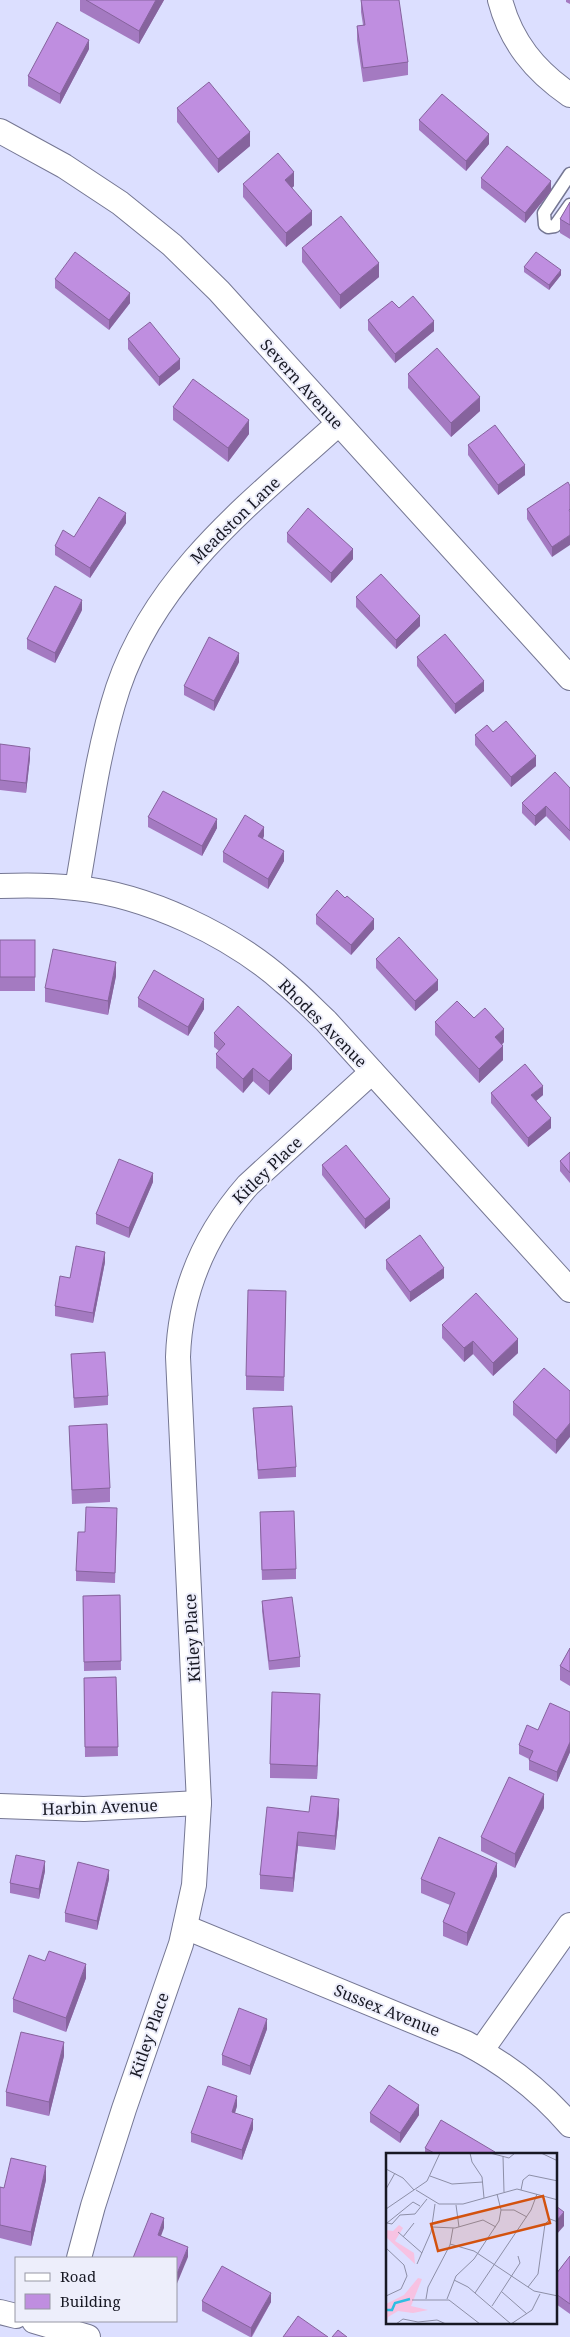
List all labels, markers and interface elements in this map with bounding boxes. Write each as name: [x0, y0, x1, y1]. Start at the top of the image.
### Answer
street label: Severn Avenue: [256, 334, 348, 434]
street label: Meadston Lane: [185, 472, 285, 568]
street label: Rhodes Avenue: [274, 974, 372, 1072]
street label: Kitley Place: [227, 1131, 307, 1209]
street label: Kitley Place: [179, 1593, 205, 1683]
street label: Harbin Avenue: [42, 1794, 158, 1820]
street label: Sussex Avenue: [331, 1979, 443, 2041]
street label: Kitley Place: [124, 1989, 174, 2081]
inset map: [386, 2153, 558, 2324]
legend: [15, 2257, 178, 2322]
text: Road: [60, 2266, 96, 2286]
text: Building: [60, 2291, 121, 2311]

